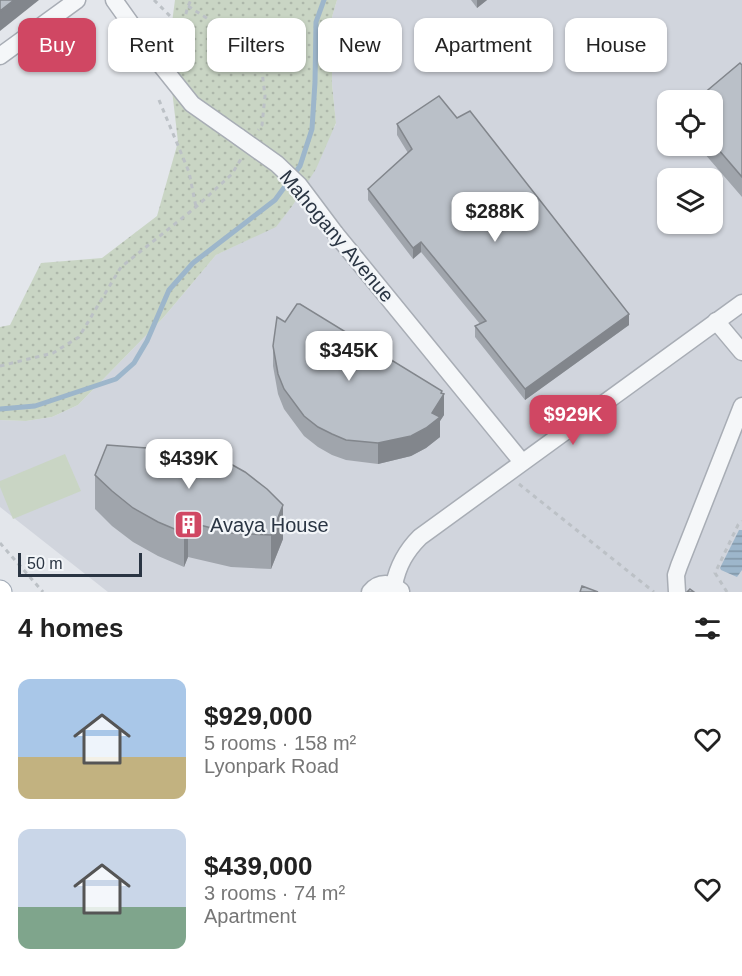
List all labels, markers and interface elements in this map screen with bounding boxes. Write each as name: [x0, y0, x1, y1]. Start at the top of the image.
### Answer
chip: Buy: [18, 18, 96, 72]
chip: Rent: [108, 18, 195, 72]
chip: Filters: [207, 18, 306, 72]
chip: New: [318, 18, 402, 72]
chip: Apartment: [414, 18, 553, 72]
chip: House: [565, 18, 667, 72]
map controls: [657, 90, 723, 234]
button: locate: [657, 90, 723, 156]
street label: Mahogany Avenue: [275, 166, 399, 306]
button: layers: [657, 168, 723, 234]
pin: $288K: [453, 192, 537, 243]
text: $288K: [466, 200, 524, 222]
pin: $345K: [307, 331, 391, 382]
text: $345K: [320, 339, 378, 361]
pin: $929K: [531, 395, 615, 446]
text: $929K: [544, 403, 602, 425]
pin: $439K: [147, 439, 231, 490]
text: $439K: [160, 447, 218, 469]
building icon: Avaya House: [173, 509, 205, 541]
place label: Avaya House: [210, 514, 329, 536]
scale bar: [18, 550, 142, 578]
text: 50 m: [27, 555, 63, 572]
icon: filters: [691, 612, 724, 645]
text: 4 homes: [18, 613, 124, 643]
text: $929,000: [204, 701, 312, 731]
icon: home: [66, 703, 138, 775]
icon: heart: [691, 723, 724, 756]
text: 5 rooms · 158 m²: [204, 732, 356, 754]
text: Lyonpark Road: [204, 755, 339, 777]
text: $439,000: [204, 851, 312, 881]
icon: home: [66, 853, 138, 925]
icon: heart: [691, 873, 724, 906]
text: 3 rooms · 74 m²: [204, 882, 345, 904]
text: Apartment: [204, 905, 296, 927]

